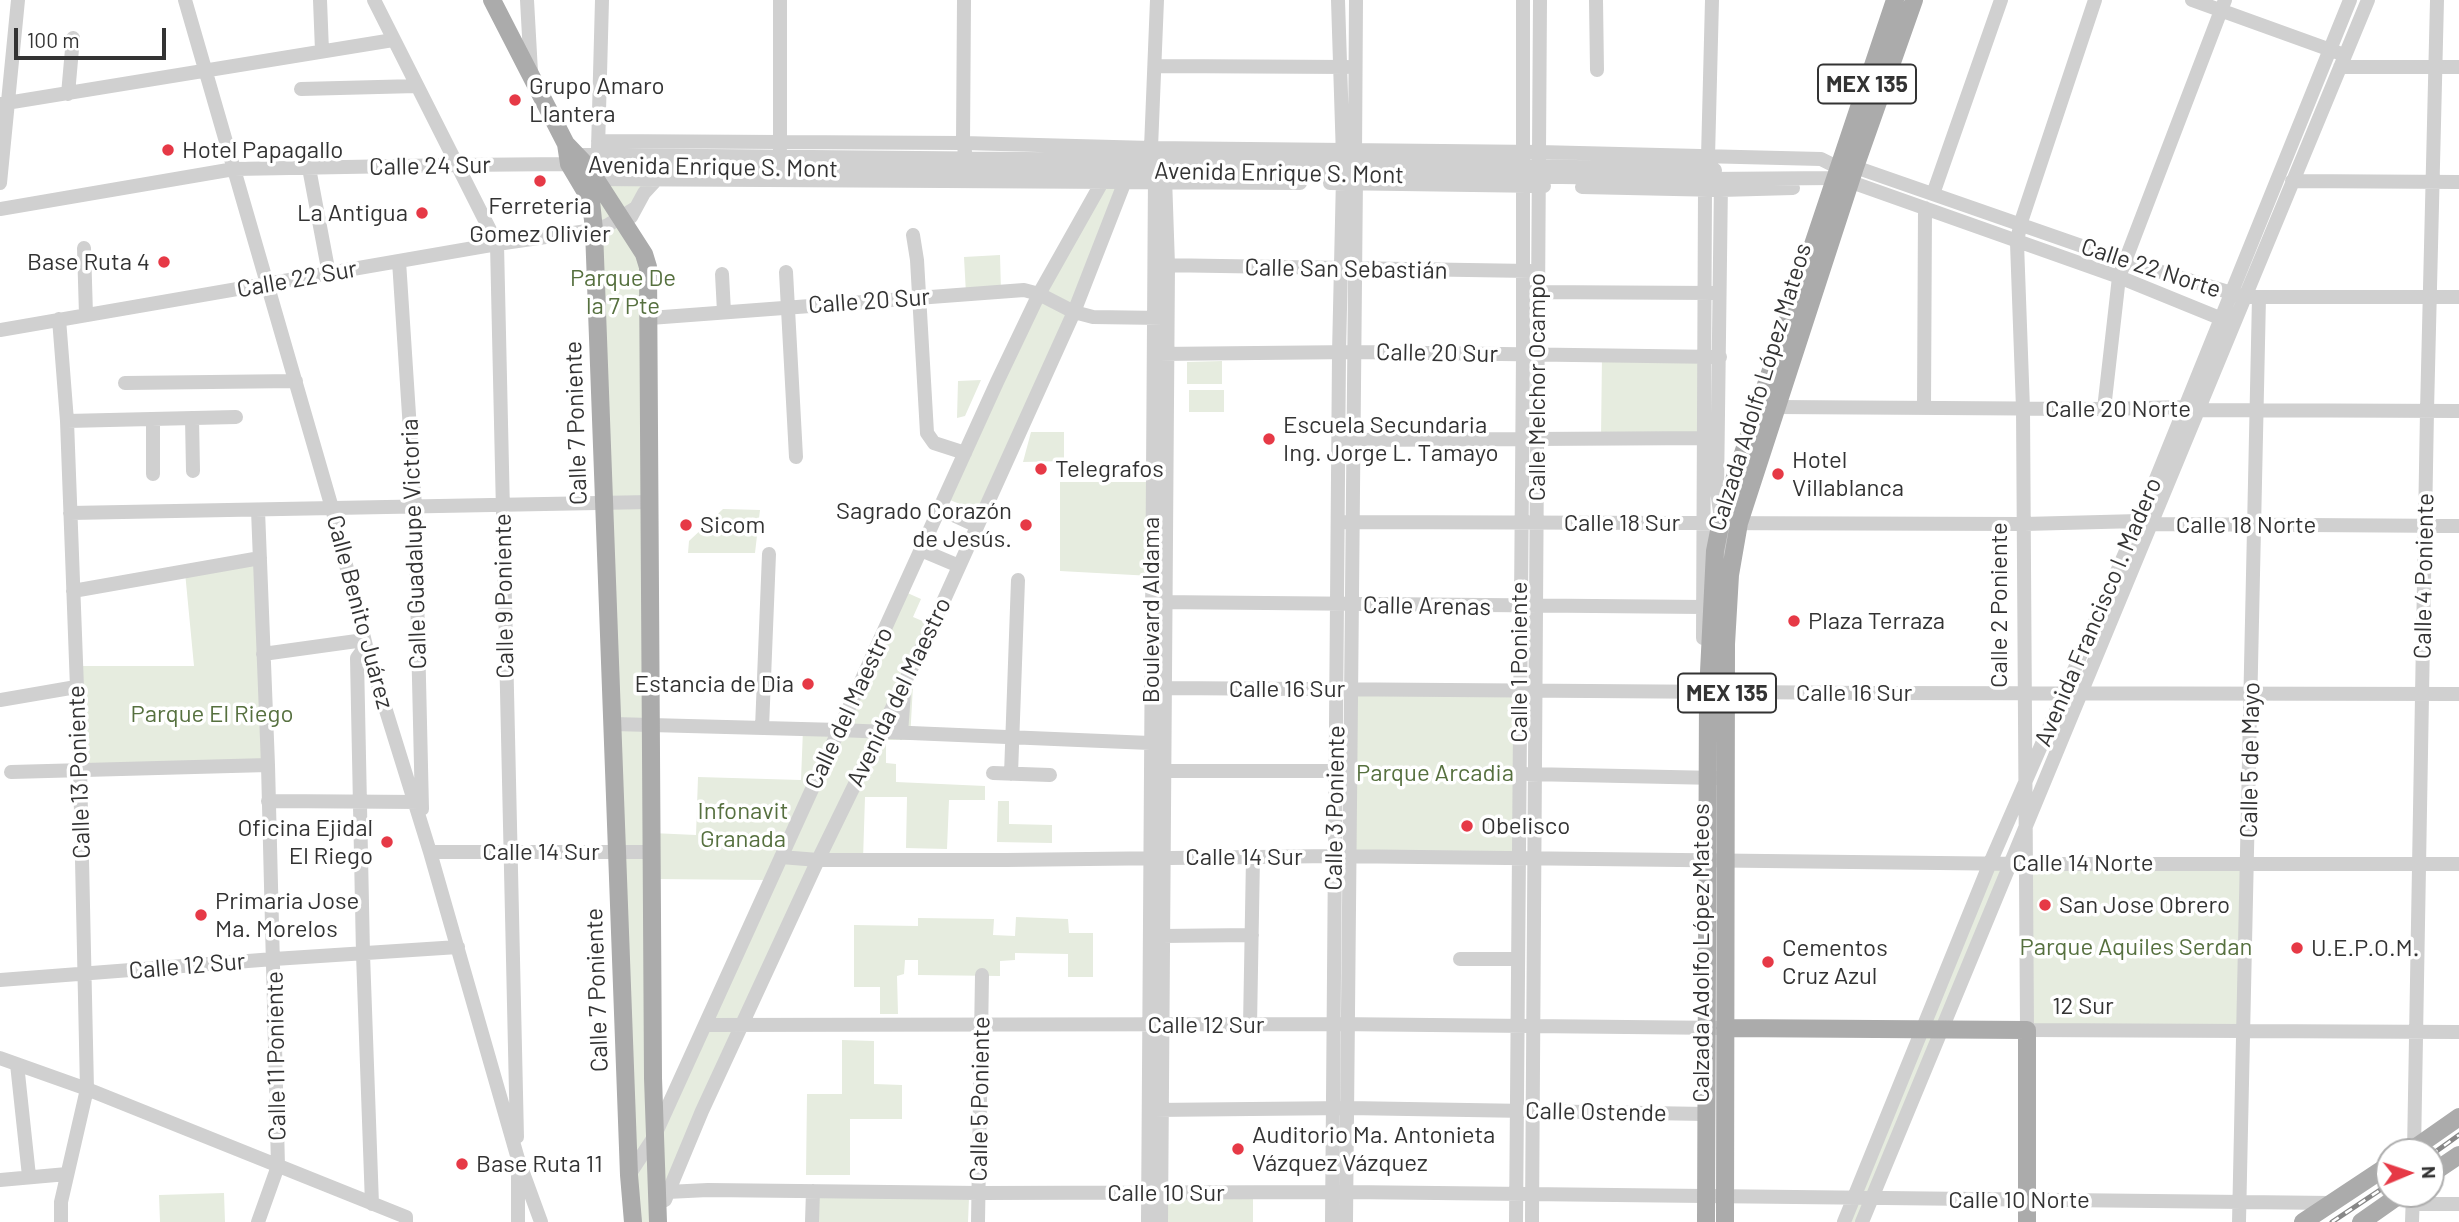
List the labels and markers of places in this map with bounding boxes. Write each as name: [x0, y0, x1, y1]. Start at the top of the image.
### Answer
place label: Grupo Amaro Llantera: [529, 72, 665, 128]
marker: Grupo Amaro Llantera: [507, 92, 523, 108]
place label: Hotel Papagallo: [182, 136, 343, 164]
marker: Hotel Papagallo: [160, 142, 176, 158]
marker: Ferreteria Gomez Olivier: [532, 173, 548, 189]
place label: Ferreteria Gomez Olivier: [469, 192, 611, 248]
place label: La Antigua: [297, 199, 408, 227]
marker: La Antigua: [414, 205, 430, 221]
place label: Base Ruta 4: [27, 248, 150, 276]
marker: Base Ruta 4: [156, 254, 172, 270]
place label: Escuela Secundaria Ing. Jorge L. Tamayo: [1283, 411, 1499, 467]
marker: Escuela Secundaria Ing. Jorge L. Tamayo: [1261, 431, 1277, 447]
place label: Hotel Villablanca: [1792, 446, 1904, 502]
place label: Telegrafos: [1055, 455, 1164, 483]
marker: Telegrafos: [1033, 461, 1049, 477]
marker: Hotel Villablanca: [1770, 466, 1786, 482]
place label: Sagrado Corazón de Jesús.: [836, 497, 1012, 553]
place label: Sicom: [700, 511, 765, 539]
marker: Sicom: [678, 517, 694, 533]
marker: Sagrado Corazón de Jesús.: [1018, 517, 1034, 533]
place label: Plaza Terraza: [1808, 607, 1945, 635]
marker: Plaza Terraza: [1786, 613, 1802, 629]
place label: Estancia de Dia: [635, 670, 794, 698]
marker: Estancia de Dia: [800, 676, 816, 692]
place label: Obelisco: [1481, 812, 1570, 840]
place label: Oficina Ejidal El Riego: [237, 814, 373, 870]
marker: Obelisco: [1459, 818, 1475, 834]
marker: Oficina Ejidal El Riego: [379, 834, 395, 850]
place label: Primaria Jose Ma. Morelos: [215, 887, 359, 943]
place label: San Jose Obrero: [2059, 891, 2230, 919]
marker: San Jose Obrero: [2037, 897, 2053, 913]
marker: Primaria Jose Ma. Morelos: [193, 907, 209, 923]
place label: Cementos Cruz Azul: [1782, 934, 1888, 990]
place label: U.E.P.O.M.: [2311, 934, 2419, 962]
marker: U.E.P.O.M.: [2289, 940, 2305, 956]
marker: Cementos Cruz Azul: [1760, 954, 1776, 970]
place label: Auditorio Ma. Antonieta Vázquez Vázquez: [1252, 1121, 1495, 1177]
marker: Auditorio Ma. Antonieta Vázquez Vázquez: [1230, 1141, 1246, 1157]
place label: Base Ruta 11: [476, 1150, 603, 1178]
marker: Base Ruta 11: [454, 1156, 470, 1172]

